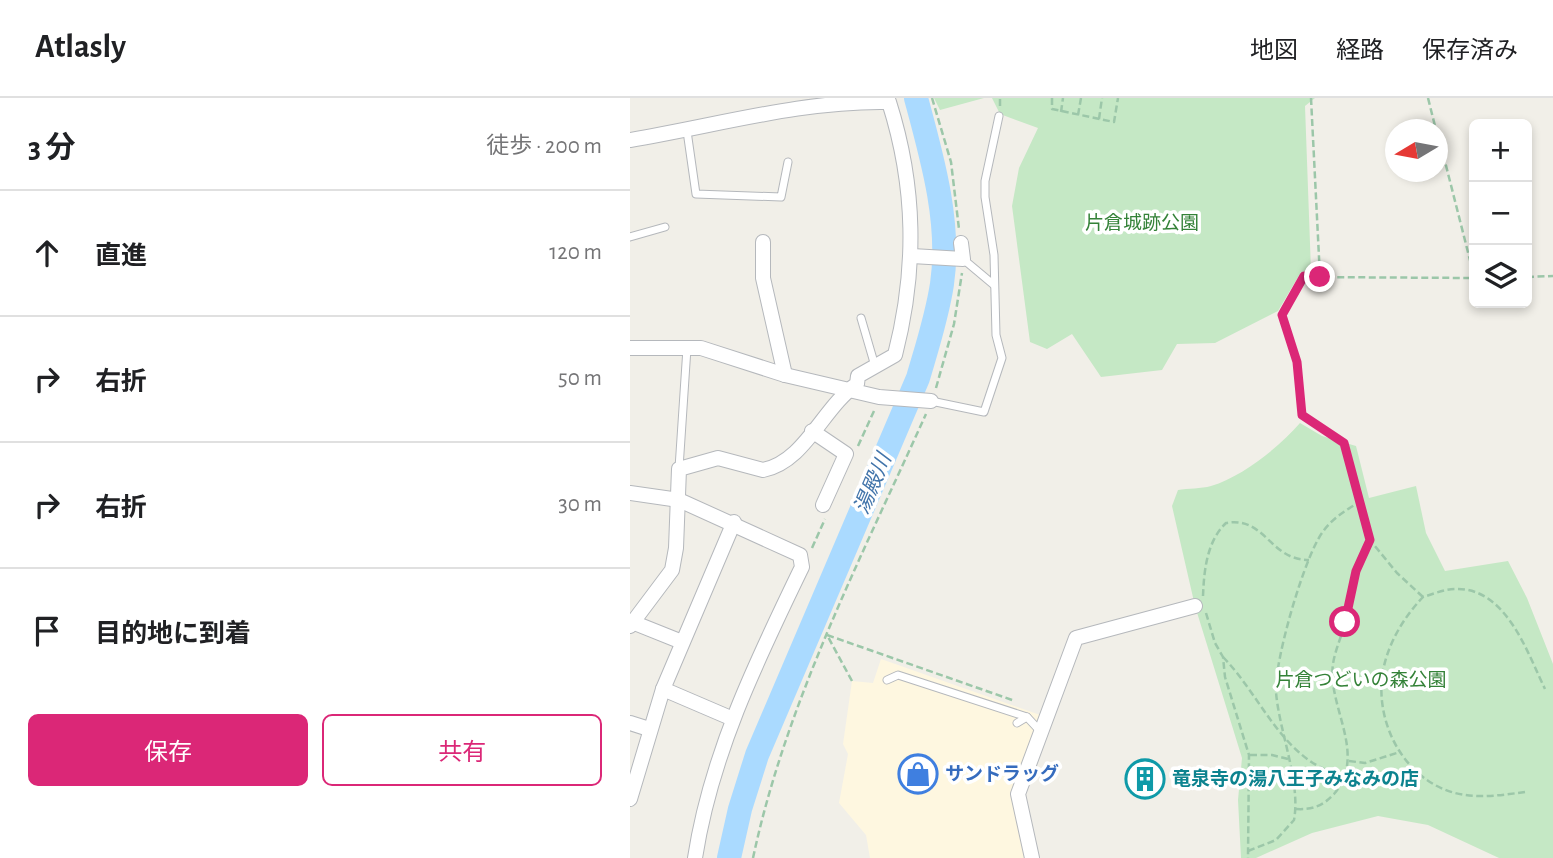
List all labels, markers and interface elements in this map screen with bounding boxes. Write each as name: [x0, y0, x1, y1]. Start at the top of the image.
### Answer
text: Atlasly: [35, 31, 126, 64]
text: 地図: [1250, 39, 1298, 63]
text: 経路: [1336, 39, 1384, 63]
text: 保存済み: [1422, 39, 1518, 63]
north arrow: [1385, 119, 1448, 182]
map controls: [1469, 119, 1532, 308]
button: +: [1469, 119, 1532, 182]
text: 3 分: [28, 133, 75, 163]
text: 徒歩 · 200 m: [486, 135, 602, 158]
button: −: [1469, 182, 1532, 245]
park label: 片倉城跡公園: [1085, 213, 1199, 233]
icon: ahead: [28, 234, 66, 272]
text: 120 m: [549, 241, 602, 264]
text: 直進: [95, 243, 147, 269]
button: layers: [1469, 245, 1532, 308]
route end: [1304, 261, 1335, 292]
icon: right: [28, 360, 66, 398]
text: 50 m: [558, 367, 602, 390]
text: 右折: [95, 369, 147, 395]
water label: 湯殿川: [850, 449, 896, 517]
icon: right: [28, 486, 66, 524]
text: 30 m: [558, 493, 602, 516]
text: 右折: [95, 495, 147, 521]
route start: [1329, 606, 1360, 637]
icon: arrive: [28, 612, 66, 650]
text: 目的地に到着: [95, 621, 251, 647]
park label: 片倉つどいの森公園: [1275, 669, 1447, 690]
button: 保存: [28, 714, 308, 786]
button: 共有: [322, 714, 602, 786]
shop icon: サンドラッグ: [897, 753, 939, 795]
building icon: 竜泉寺の湯八王子みなみの店: [1124, 758, 1166, 800]
place label: サンドラッグ: [945, 763, 1059, 784]
place label: 竜泉寺の湯八王子みなみの店: [1172, 768, 1419, 789]

